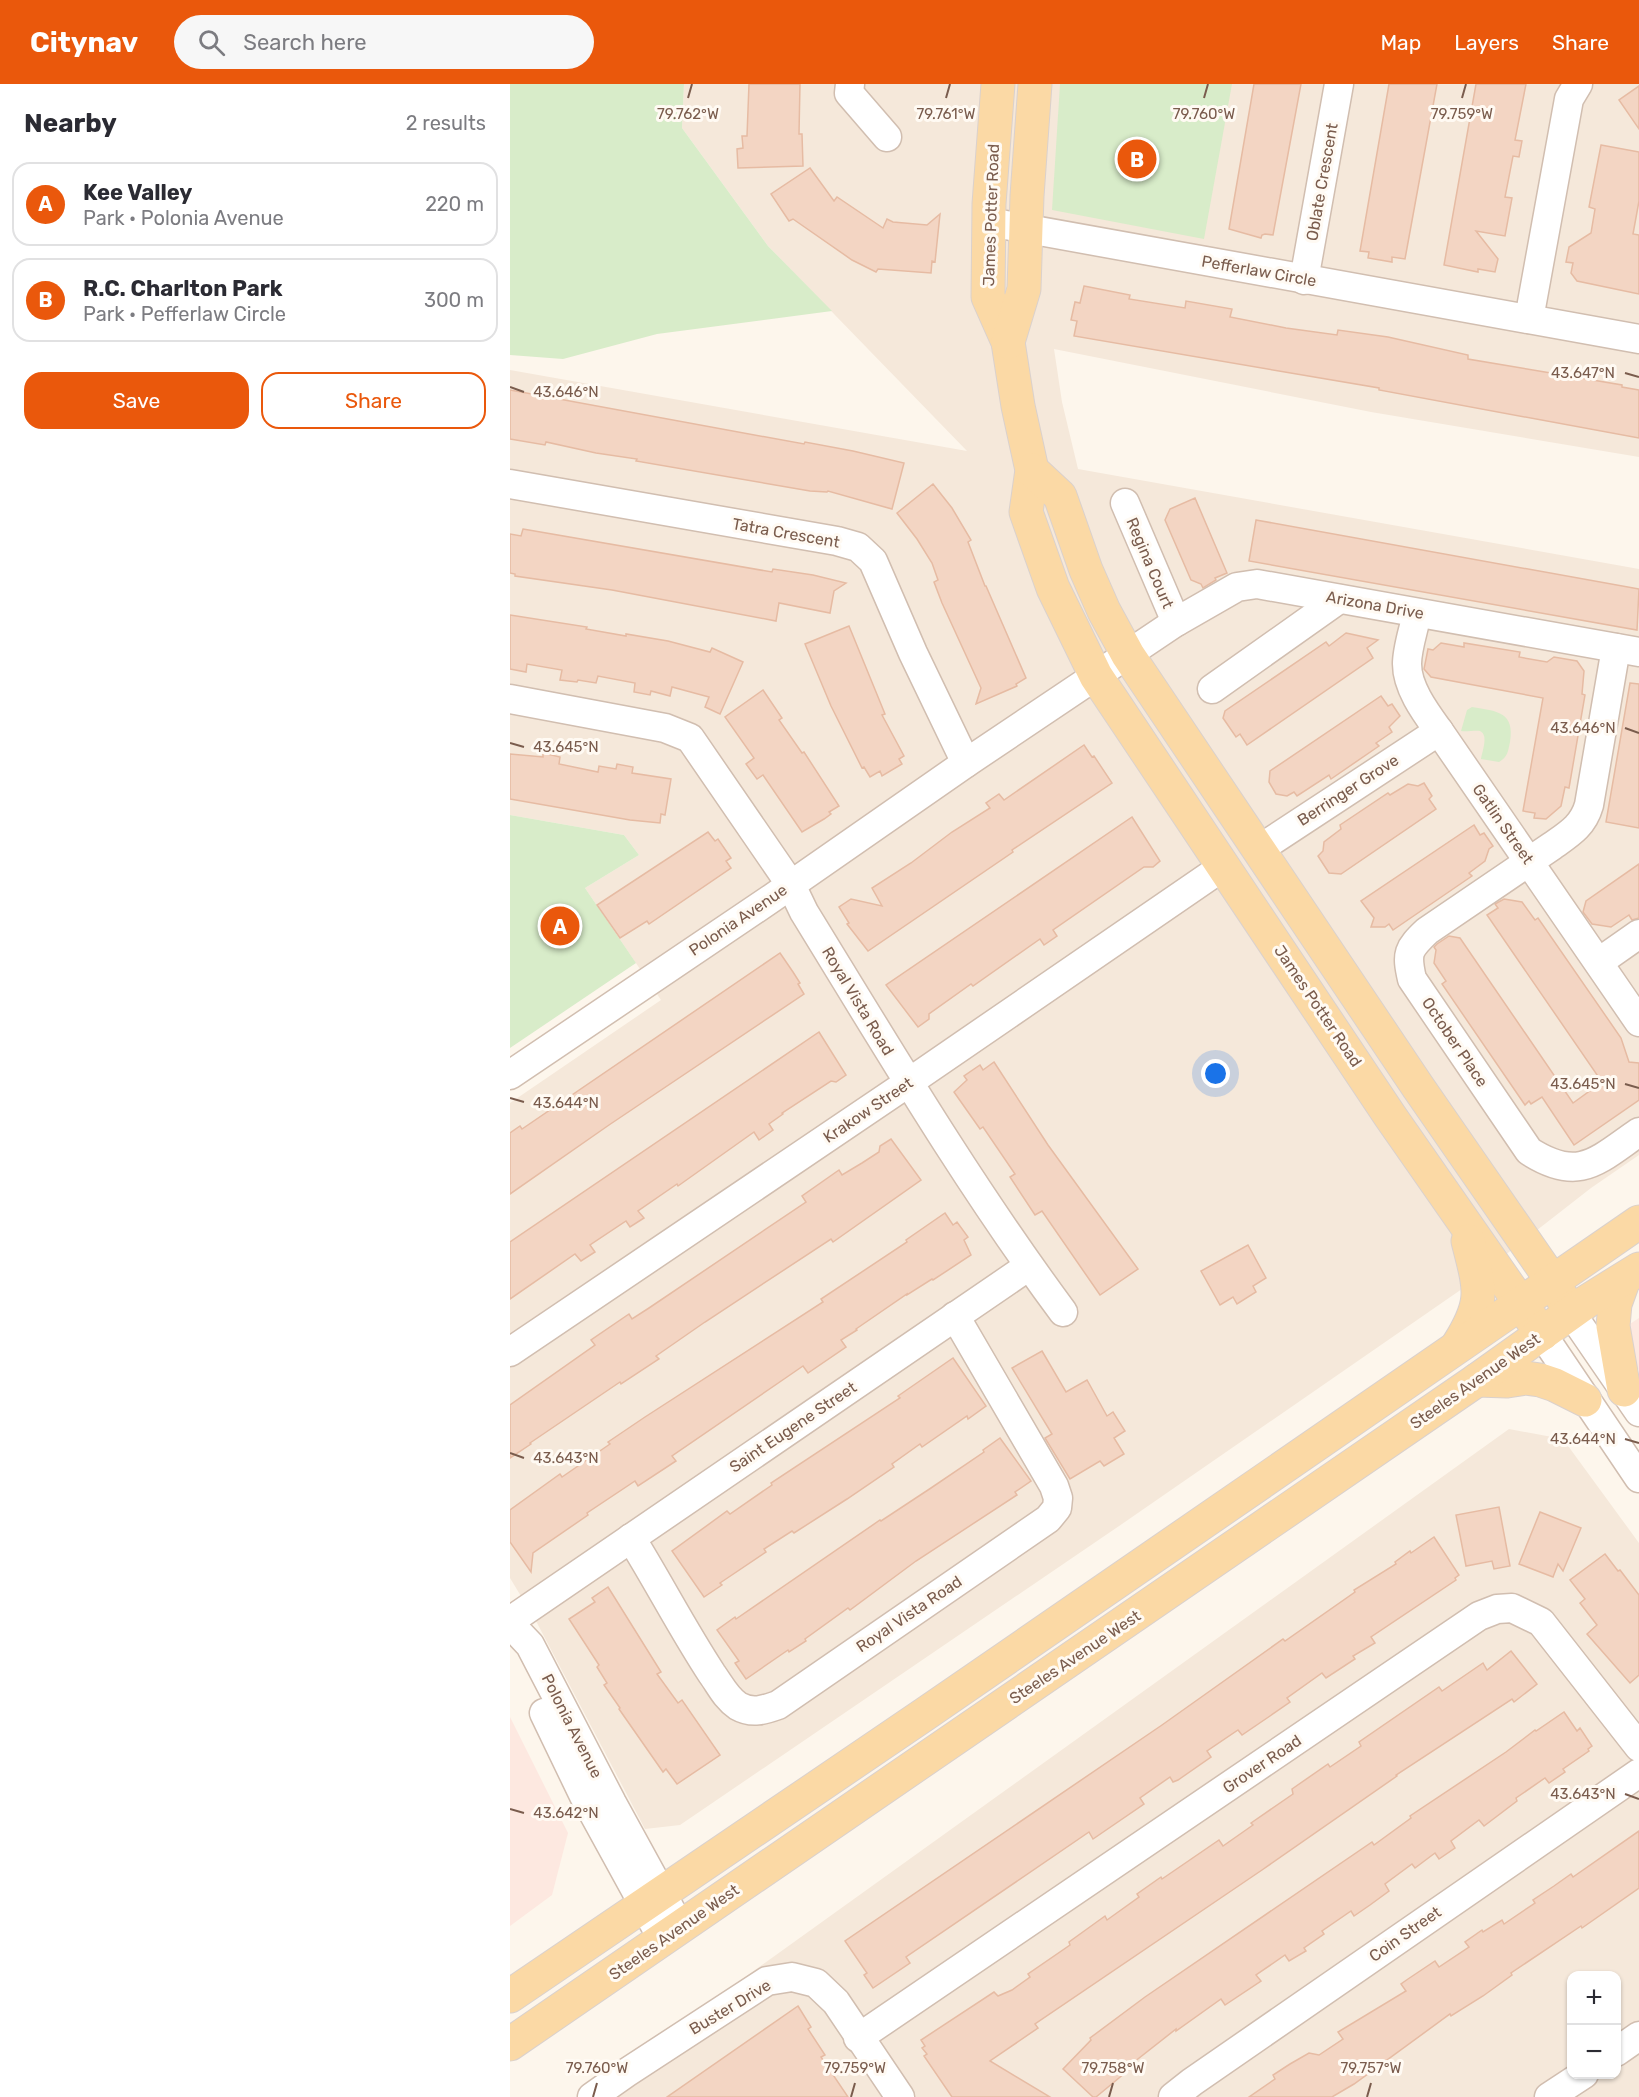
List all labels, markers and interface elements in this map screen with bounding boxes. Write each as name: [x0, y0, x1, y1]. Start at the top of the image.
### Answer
search box: [174, 15, 594, 69]
text: Citynav: [30, 26, 138, 59]
icon: search: [195, 26, 228, 59]
text: Search here: [243, 29, 367, 56]
text: Map: [1380, 30, 1421, 55]
text: Layers: [1454, 30, 1519, 55]
text: Share: [1552, 30, 1609, 55]
text: 79.762°W: [657, 105, 719, 123]
text: 79.761°W: [916, 105, 976, 123]
text: 79.760°W: [1173, 105, 1235, 123]
text: 79.759°W: [1431, 105, 1493, 123]
text: Nearby: [24, 108, 117, 139]
text: 2 results: [406, 111, 486, 135]
street label: Oblate Crescent: [1302, 122, 1342, 242]
pin: B: [1118, 136, 1156, 182]
street label: James Potter Road: [979, 143, 1003, 287]
text: Kee Valley: [83, 179, 192, 206]
text: A: [38, 192, 53, 216]
text: 220 m: [425, 192, 484, 216]
text: Park · Polonia Avenue: [83, 206, 284, 230]
street label: Pefferlaw Circle: [1200, 252, 1318, 290]
text: R.C. Charlton Park: [83, 275, 283, 302]
text: B: [38, 288, 53, 312]
text: 300 m: [424, 288, 484, 312]
text: Park · Pefferlaw Circle: [83, 302, 286, 326]
text: 43.647°N: [1551, 364, 1615, 382]
button: Save: [24, 372, 249, 429]
button: Share: [261, 372, 486, 429]
text: 43.646°N: [533, 383, 599, 401]
street label: Tatra Crescent: [731, 514, 841, 552]
street label: Regina Court: [1122, 515, 1178, 611]
street label: Arizona Drive: [1325, 587, 1425, 623]
text: 43.646°N: [1550, 719, 1616, 737]
text: 43.645°N: [533, 738, 599, 756]
street label: Berringer Grove: [1294, 750, 1402, 830]
street label: Gatlin Street: [1468, 780, 1538, 868]
street label: Polonia Avenue: [685, 880, 791, 960]
pin: A: [541, 904, 580, 948]
street label: James Potter Road: [1270, 942, 1366, 1070]
street label: Royal Vista Road: [818, 943, 898, 1059]
street label: October Place: [1418, 994, 1492, 1090]
your location: [1201, 1059, 1230, 1088]
street label: Krakow Street: [820, 1073, 916, 1147]
text: 43.645°N: [1550, 1075, 1616, 1093]
text: 43.644°N: [533, 1094, 599, 1112]
street label: Steeles Avenue West: [1406, 1329, 1544, 1433]
street label: Saint Eugene Street: [726, 1377, 860, 1477]
text: 43.644°N: [1550, 1430, 1616, 1448]
text: 43.643°N: [533, 1449, 599, 1467]
street label: Royal Vista Road: [853, 1572, 965, 1656]
street label: Steeles Avenue West: [1006, 1606, 1144, 1708]
street label: Polonia Avenue: [538, 1671, 606, 1781]
street label: Grover Road: [1219, 1731, 1305, 1797]
text: 43.643°N: [1550, 1785, 1616, 1803]
text: 43.642°N: [533, 1804, 599, 1822]
street label: Steeles Avenue West: [605, 1880, 743, 1984]
street label: Coin Street: [1365, 1902, 1445, 1966]
map controls: [1567, 1971, 1621, 2079]
button: +: [1567, 1971, 1621, 2025]
street label: Buster Drive: [686, 1975, 774, 2039]
button: −: [1567, 2025, 1621, 2079]
text: 79.760°W: [566, 2059, 628, 2077]
text: 79.759°W: [824, 2059, 886, 2077]
text: 79.758°W: [1082, 2059, 1144, 2077]
text: 79.757°W: [1340, 2059, 1402, 2077]

